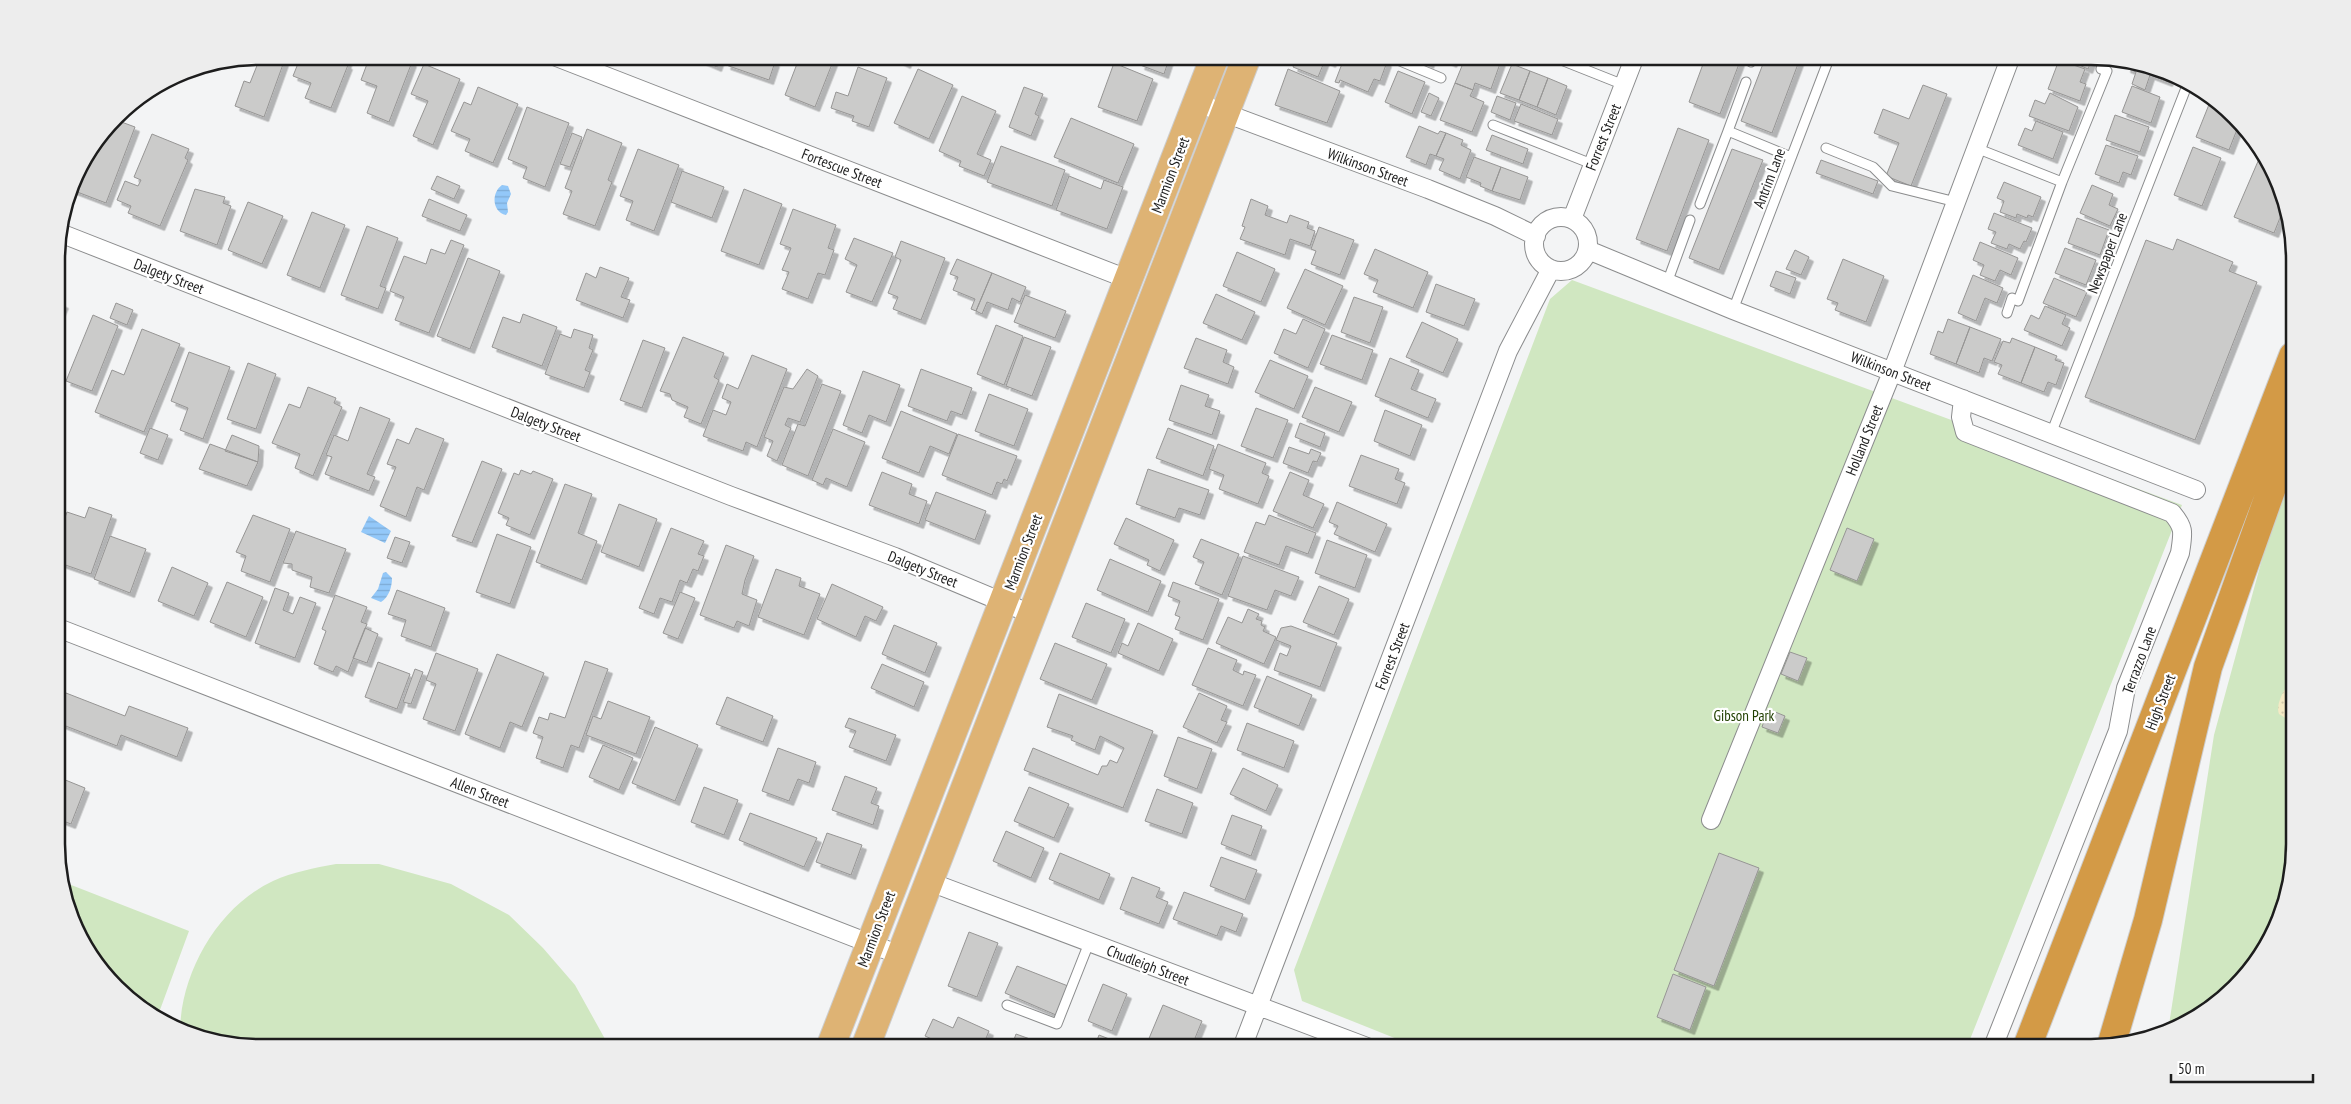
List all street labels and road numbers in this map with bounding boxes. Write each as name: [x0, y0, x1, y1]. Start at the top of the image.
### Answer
street label: Forrest Street: [1581, 101, 1625, 173]
street label: Marmion Street: [1147, 134, 1193, 216]
street label: Fortescue Street: [799, 144, 885, 192]
street label: Wilkinson Street: [1325, 144, 1411, 190]
street label: Antrim Lane: [1749, 145, 1789, 211]
street label: Newspaper Lane: [2083, 210, 2131, 296]
street label: Dalgety Street: [131, 254, 207, 298]
street label: Wilkinson Street: [1848, 347, 1934, 395]
street label: Dalgety Street: [508, 402, 584, 446]
street label: Holland Street: [1841, 402, 1887, 478]
street label: Marmion Street: [1000, 511, 1046, 593]
street label: Dalgety Street: [885, 546, 961, 592]
street label: Forrest Street: [1370, 620, 1414, 692]
street label: Terrazzo Lane: [2118, 624, 2160, 696]
street label: High Street: [2141, 671, 2179, 733]
street label: Allen Street: [448, 772, 512, 812]
street label: Marmion Street: [853, 888, 899, 970]
street label: Chudleigh Street: [1104, 941, 1192, 989]

